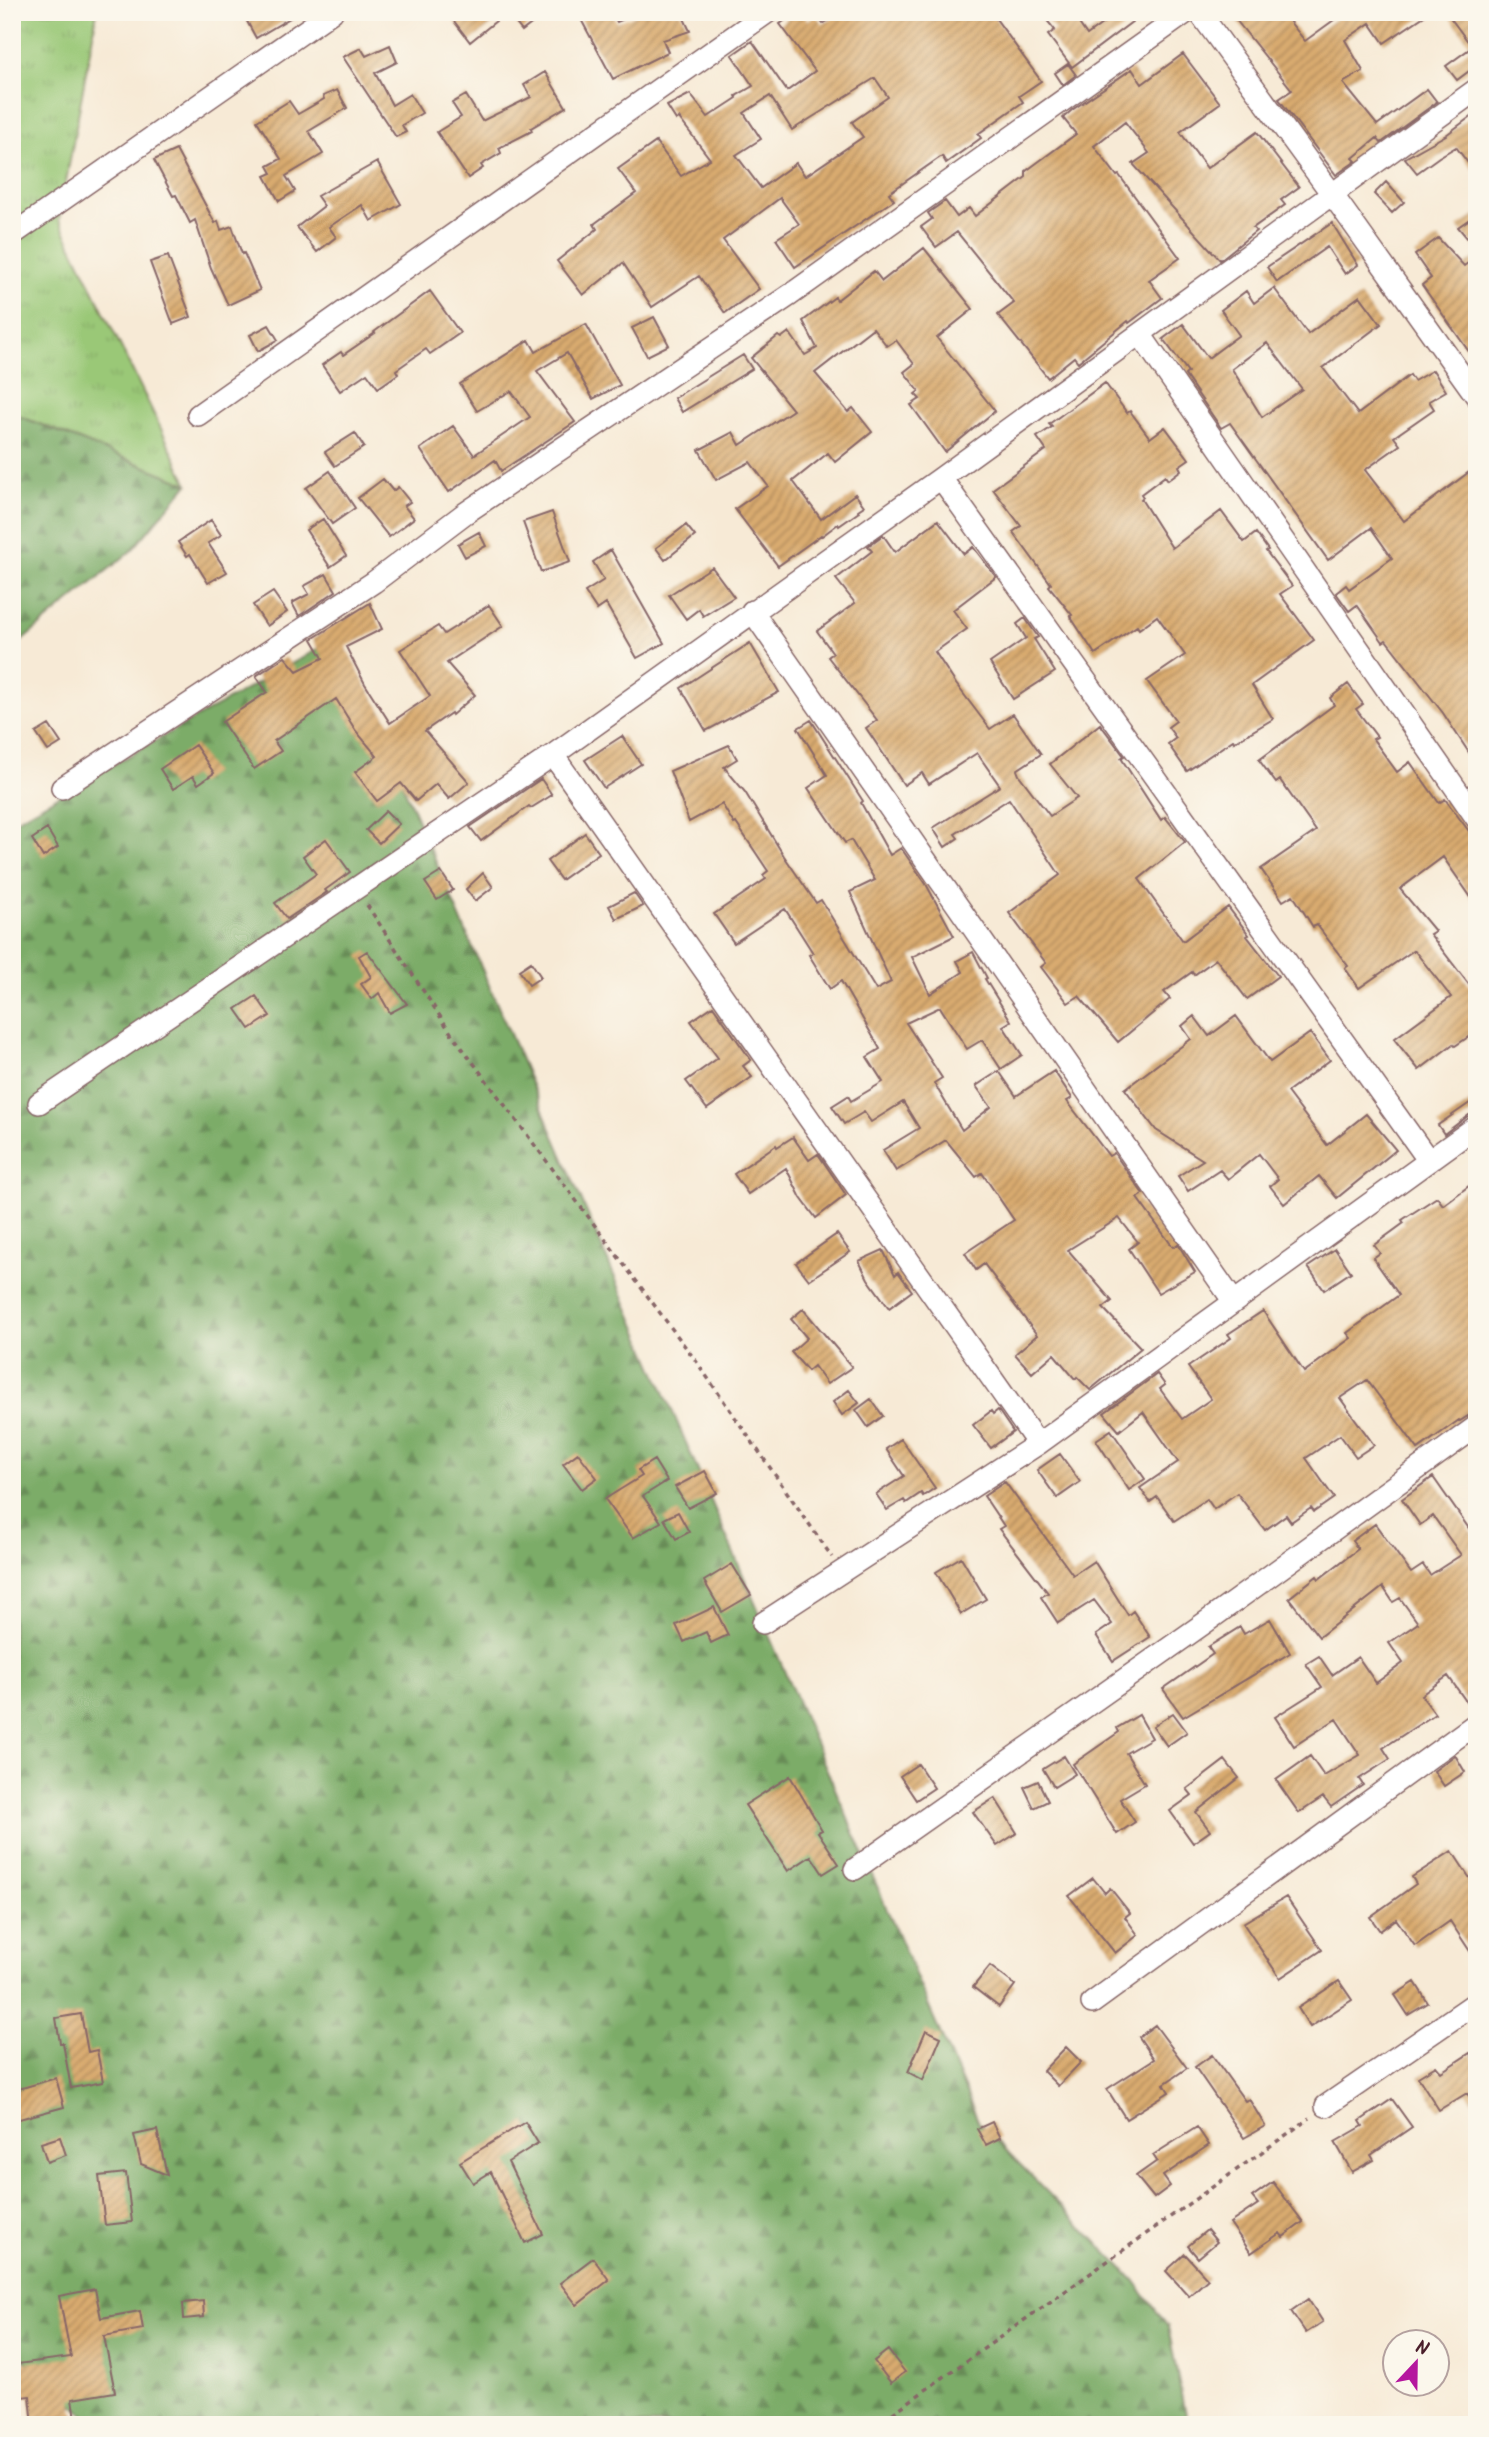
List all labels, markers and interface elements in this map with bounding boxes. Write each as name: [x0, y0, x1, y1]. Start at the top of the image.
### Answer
north arrow: [1380, 2328, 1450, 2398]
text: N: [1410, 2333, 1433, 2365]

